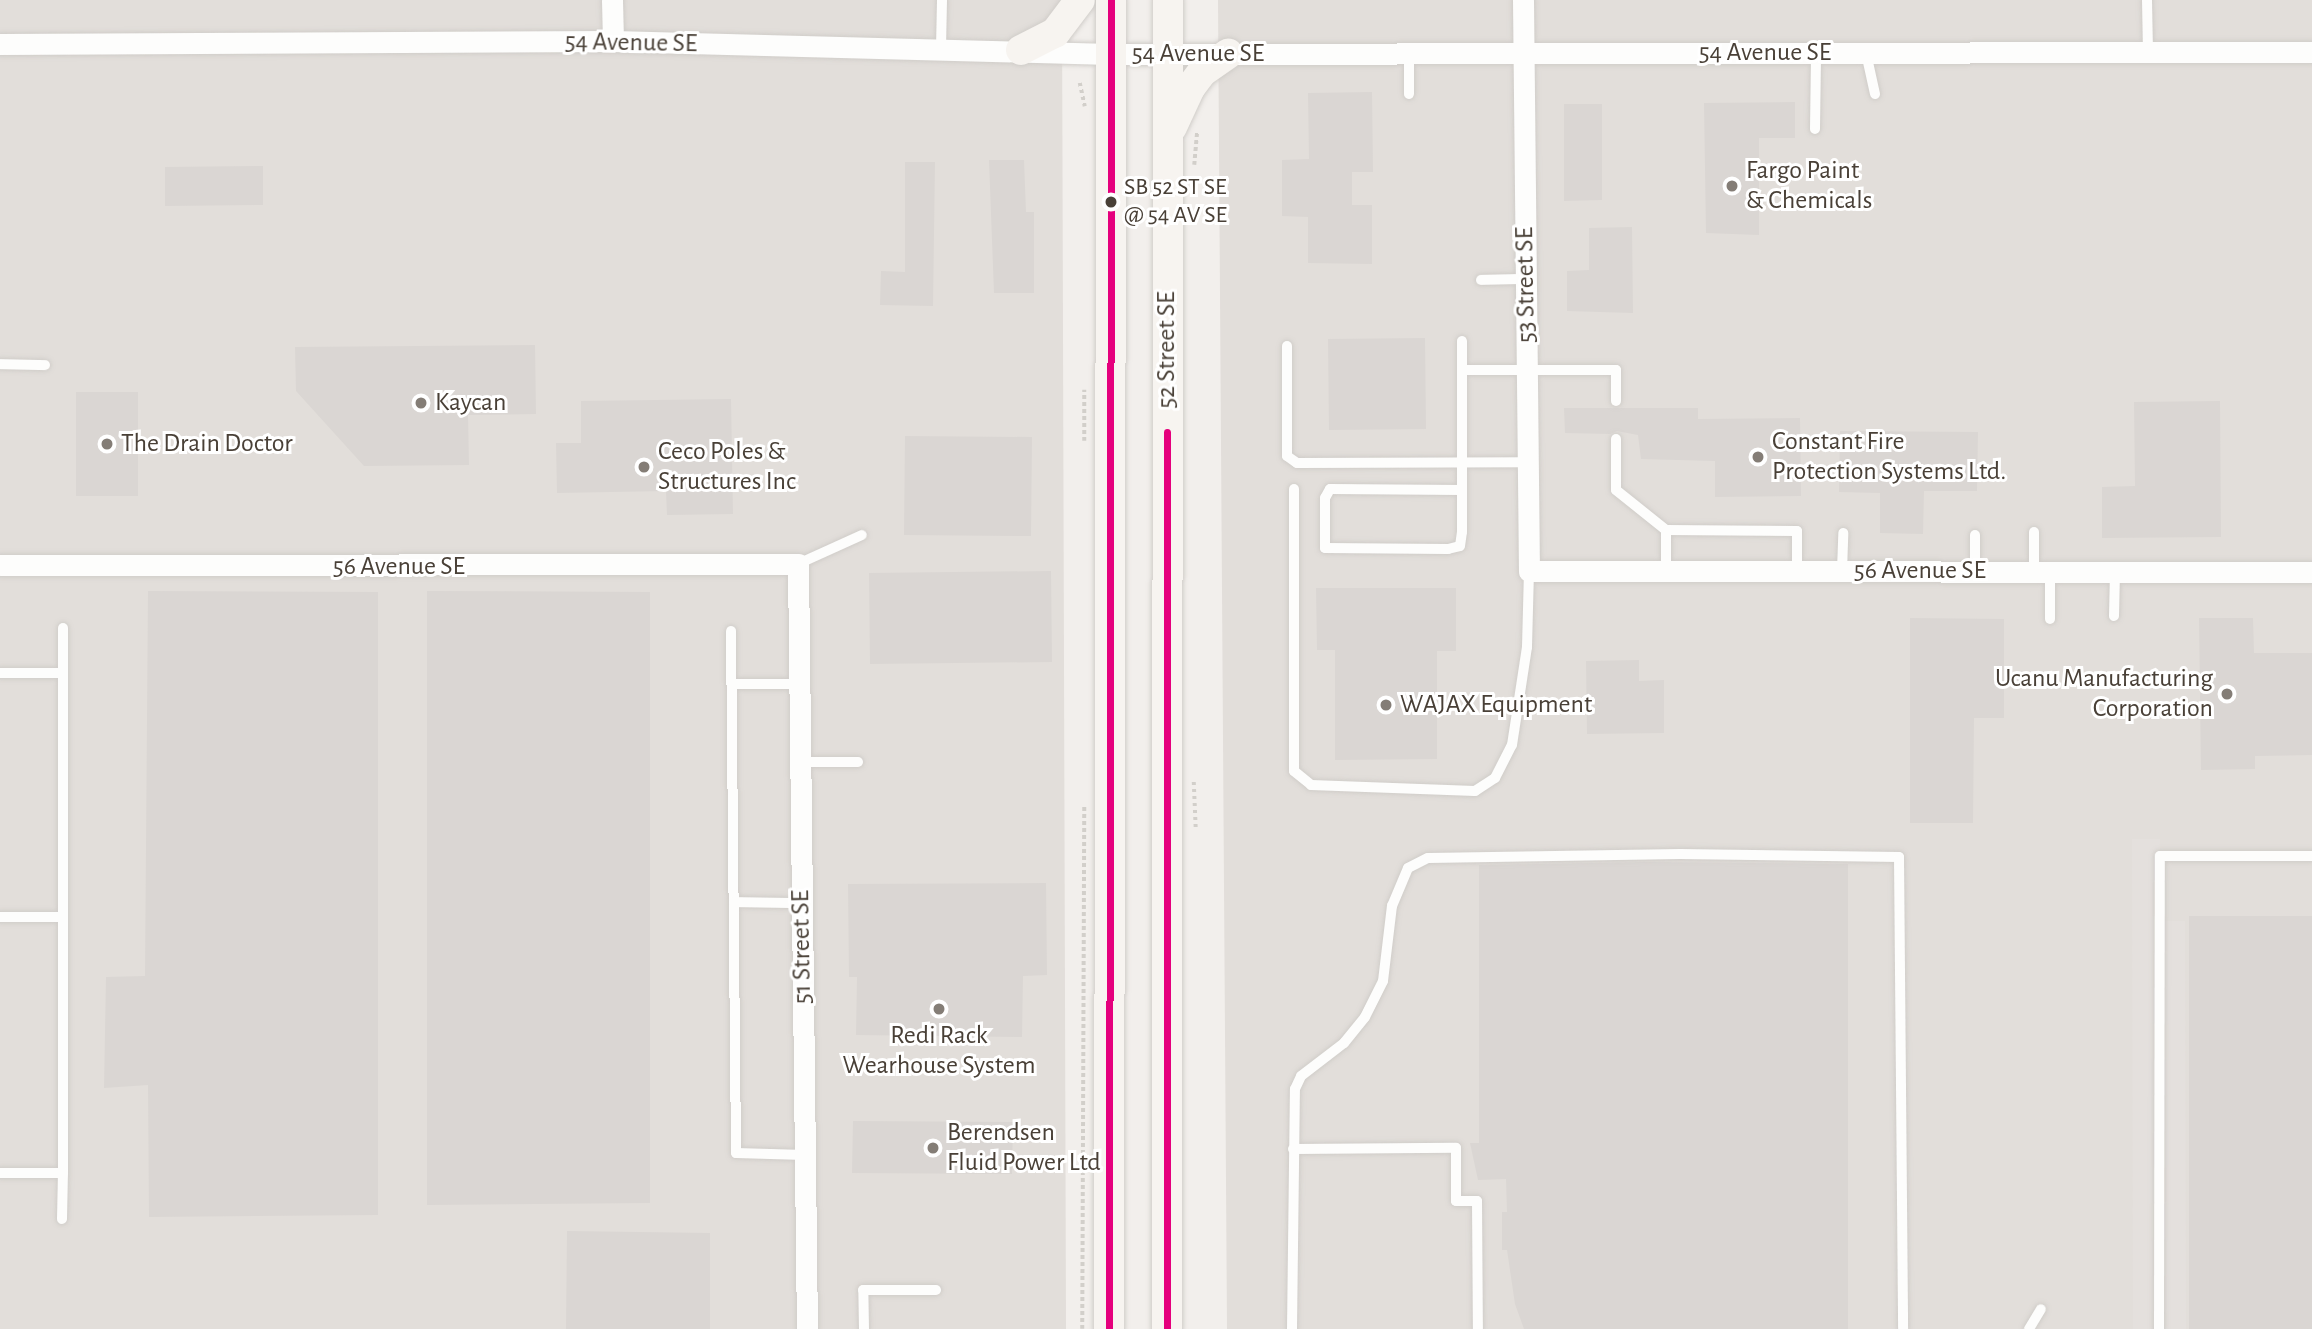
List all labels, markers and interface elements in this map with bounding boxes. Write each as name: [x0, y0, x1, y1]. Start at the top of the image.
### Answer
street label: 54 Avenue SE: [564, 26, 698, 60]
street label: 54 Avenue SE: [1699, 37, 1831, 69]
street label: 54 Avenue SE: [1132, 38, 1264, 70]
place label: Fargo Paint & Chemicals: [1746, 155, 1872, 216]
place label: SB 52 ST SE @ 54 AV SE: [1124, 174, 1227, 230]
marker: Fargo Paint & Chemicals: [1724, 178, 1740, 194]
marker: SB 52 ST SE @ 54 AV SE: [1104, 195, 1118, 209]
street label: 53 Street SE: [1509, 227, 1543, 343]
street label: 52 Street SE: [1151, 291, 1183, 409]
place label: Kaycan: [435, 387, 506, 419]
marker: Kaycan: [413, 395, 429, 411]
place label: Constant Fire Protection Systems Ltd.: [1772, 426, 2006, 488]
place label: The Drain Doctor: [121, 428, 293, 460]
marker: The Drain Doctor: [99, 436, 115, 452]
place label: Ceco Poles & Structures Inc: [658, 436, 796, 498]
marker: Constant Fire Protection Systems Ltd.: [1750, 449, 1766, 465]
marker: Ceco Poles & Structures Inc: [636, 459, 652, 475]
street label: 56 Avenue SE: [333, 551, 465, 583]
street label: 56 Avenue SE: [1854, 555, 1986, 587]
place label: Ucanu Manufacturing Corporation: [1995, 663, 2213, 724]
marker: Ucanu Manufacturing Corporation: [2219, 686, 2235, 702]
place label: WAJAX Equipment: [1400, 689, 1592, 721]
marker: WAJAX Equipment: [1378, 697, 1394, 713]
street label: 51 Street SE: [785, 890, 819, 1004]
marker: Redi Rack Wearhouse System: [931, 1001, 947, 1017]
place label: Redi Rack Wearhouse System: [843, 1020, 1035, 1082]
place label: Berendsen Fluid Power Ltd: [947, 1117, 1101, 1178]
marker: Berendsen Fluid Power Ltd: [925, 1140, 941, 1156]

